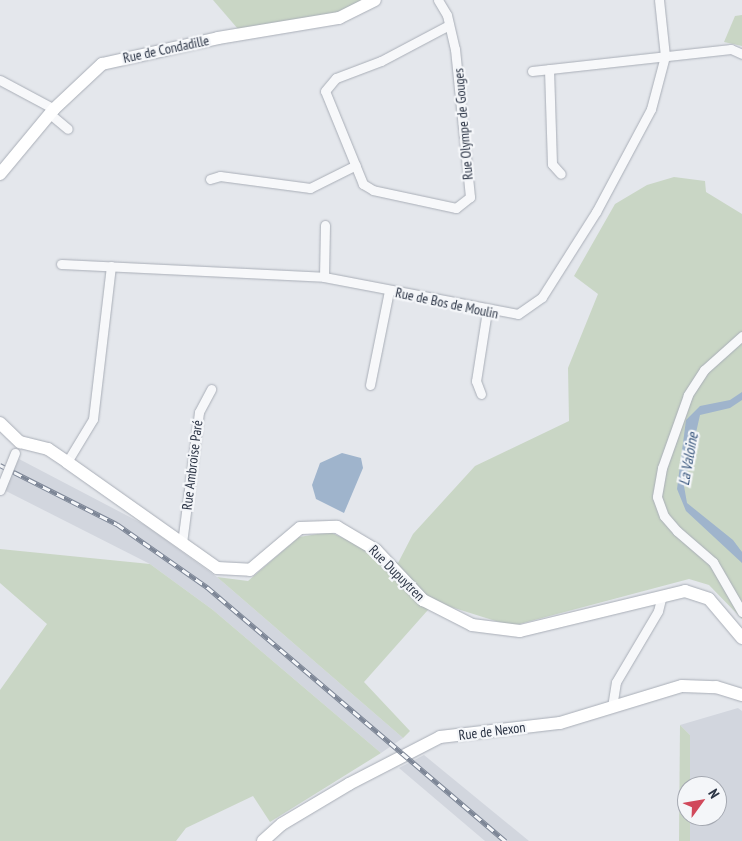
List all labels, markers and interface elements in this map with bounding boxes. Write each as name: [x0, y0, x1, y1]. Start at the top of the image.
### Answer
street label: Rue de Condadille: [121, 32, 211, 66]
street label: Rue Olympe de Gouges: [450, 67, 476, 181]
street label: Rue de Bos de Moulin: [394, 284, 500, 322]
street label: Rue Ambroise Paré: [178, 419, 206, 511]
water label: La Valoine: [674, 431, 702, 487]
street label: Rue Dupuytren: [366, 542, 428, 604]
street label: Rue de Nexon: [458, 719, 526, 743]
north arrow: [677, 776, 727, 826]
text: N: [704, 786, 724, 802]

